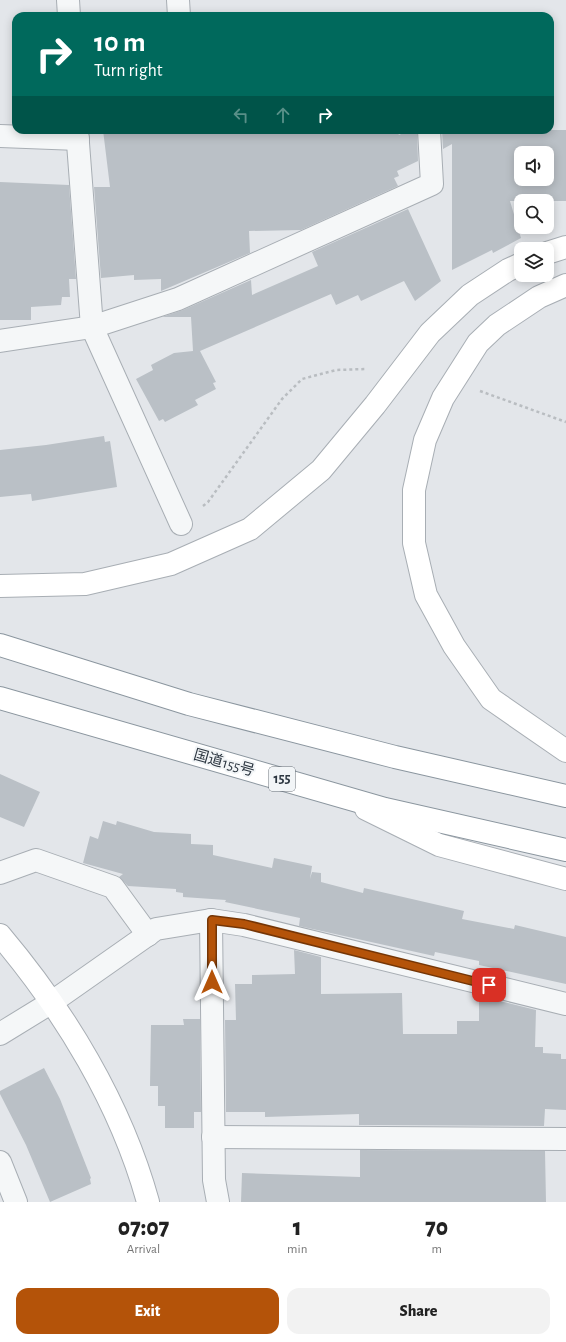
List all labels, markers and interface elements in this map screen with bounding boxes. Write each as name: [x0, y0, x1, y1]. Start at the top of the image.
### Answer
icon: right: [28, 28, 80, 80]
text: 10 m: [94, 29, 146, 57]
text: Turn right: [94, 62, 163, 80]
icon: left: [230, 104, 252, 126]
icon: ahead: [272, 104, 294, 126]
icon: right: [314, 104, 336, 126]
map controls: [514, 146, 554, 282]
button: sound: [514, 146, 554, 186]
button: search: [514, 194, 554, 234]
button: layers: [514, 242, 554, 282]
street label: 国道155号: [192, 746, 256, 779]
road number: 155: [269, 767, 295, 791]
position arrow: [191, 961, 233, 1003]
pin: [472, 968, 506, 1002]
icon: arrive: [478, 974, 500, 996]
text: 07:07: [118, 1216, 169, 1240]
text: 1: [293, 1216, 302, 1240]
text: 70: [425, 1216, 448, 1240]
text: Arrival: [127, 1243, 160, 1256]
text: min: [287, 1243, 307, 1256]
text: m: [431, 1243, 442, 1256]
button: Exit: [16, 1288, 279, 1334]
button: Share: [287, 1288, 550, 1334]

